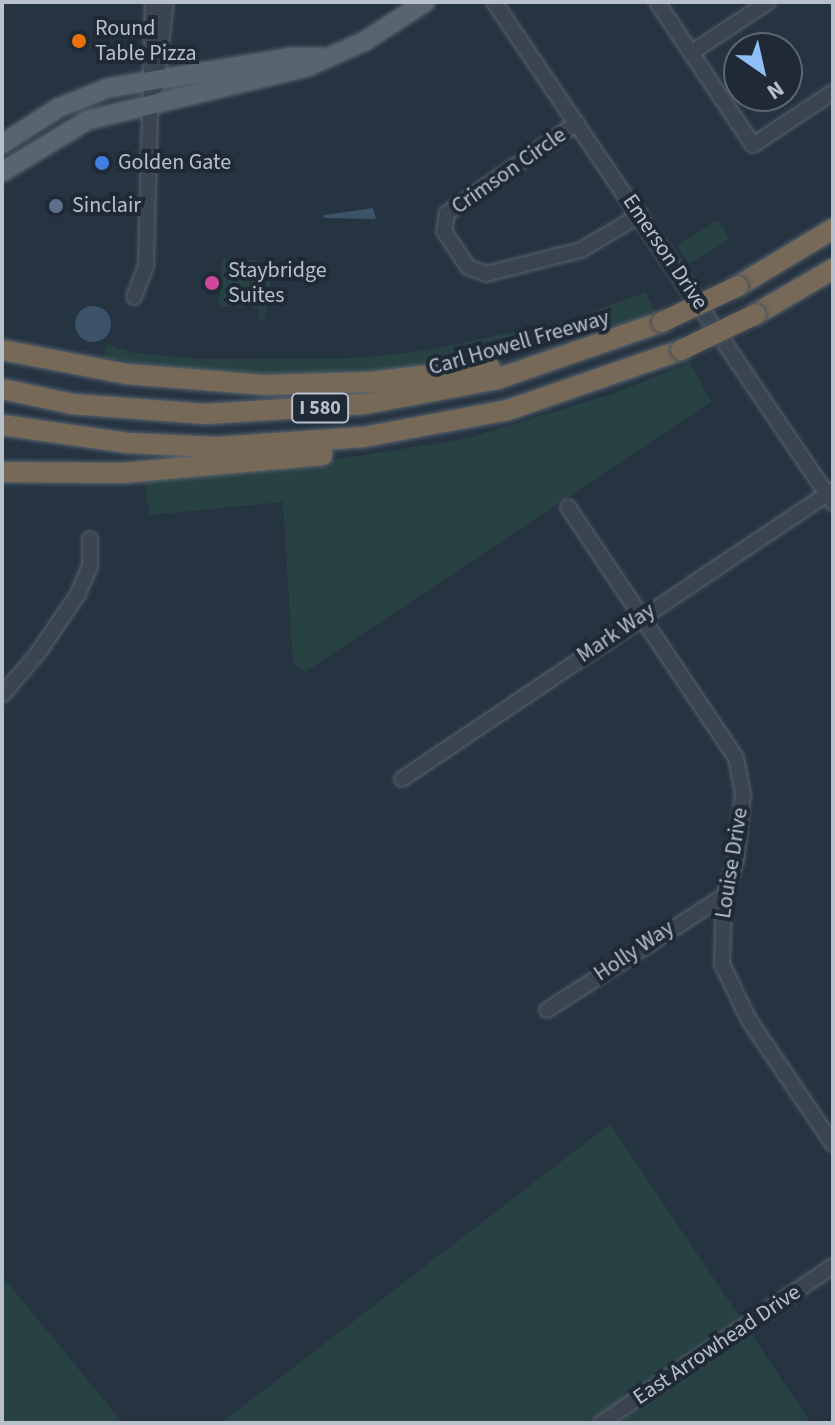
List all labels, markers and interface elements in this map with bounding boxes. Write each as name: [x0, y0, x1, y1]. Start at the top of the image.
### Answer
place label: Round Table Pizza: [95, 15, 197, 66]
marker: Round Table Pizza: [70, 32, 88, 50]
north arrow: [723, 32, 803, 112]
text: N: [760, 73, 790, 108]
street label: Crimson Circle: [447, 122, 571, 220]
place label: Golden Gate: [118, 150, 231, 176]
marker: Golden Gate: [93, 154, 111, 172]
street label: Emerson Drive: [617, 189, 713, 315]
place label: Sinclair: [72, 193, 141, 219]
marker: Sinclair: [47, 197, 65, 215]
place label: Staybridge Suites: [228, 257, 327, 308]
marker: Staybridge Suites: [203, 274, 221, 292]
street label: Carl Howell Freeway: [426, 305, 612, 381]
road number: I 580: [290, 392, 350, 424]
street label: Mark Way: [572, 597, 660, 669]
street label: Louise Drive: [710, 806, 754, 920]
street label: Holly Way: [589, 915, 679, 987]
street label: East Arrowhead Drive: [628, 1279, 806, 1411]

